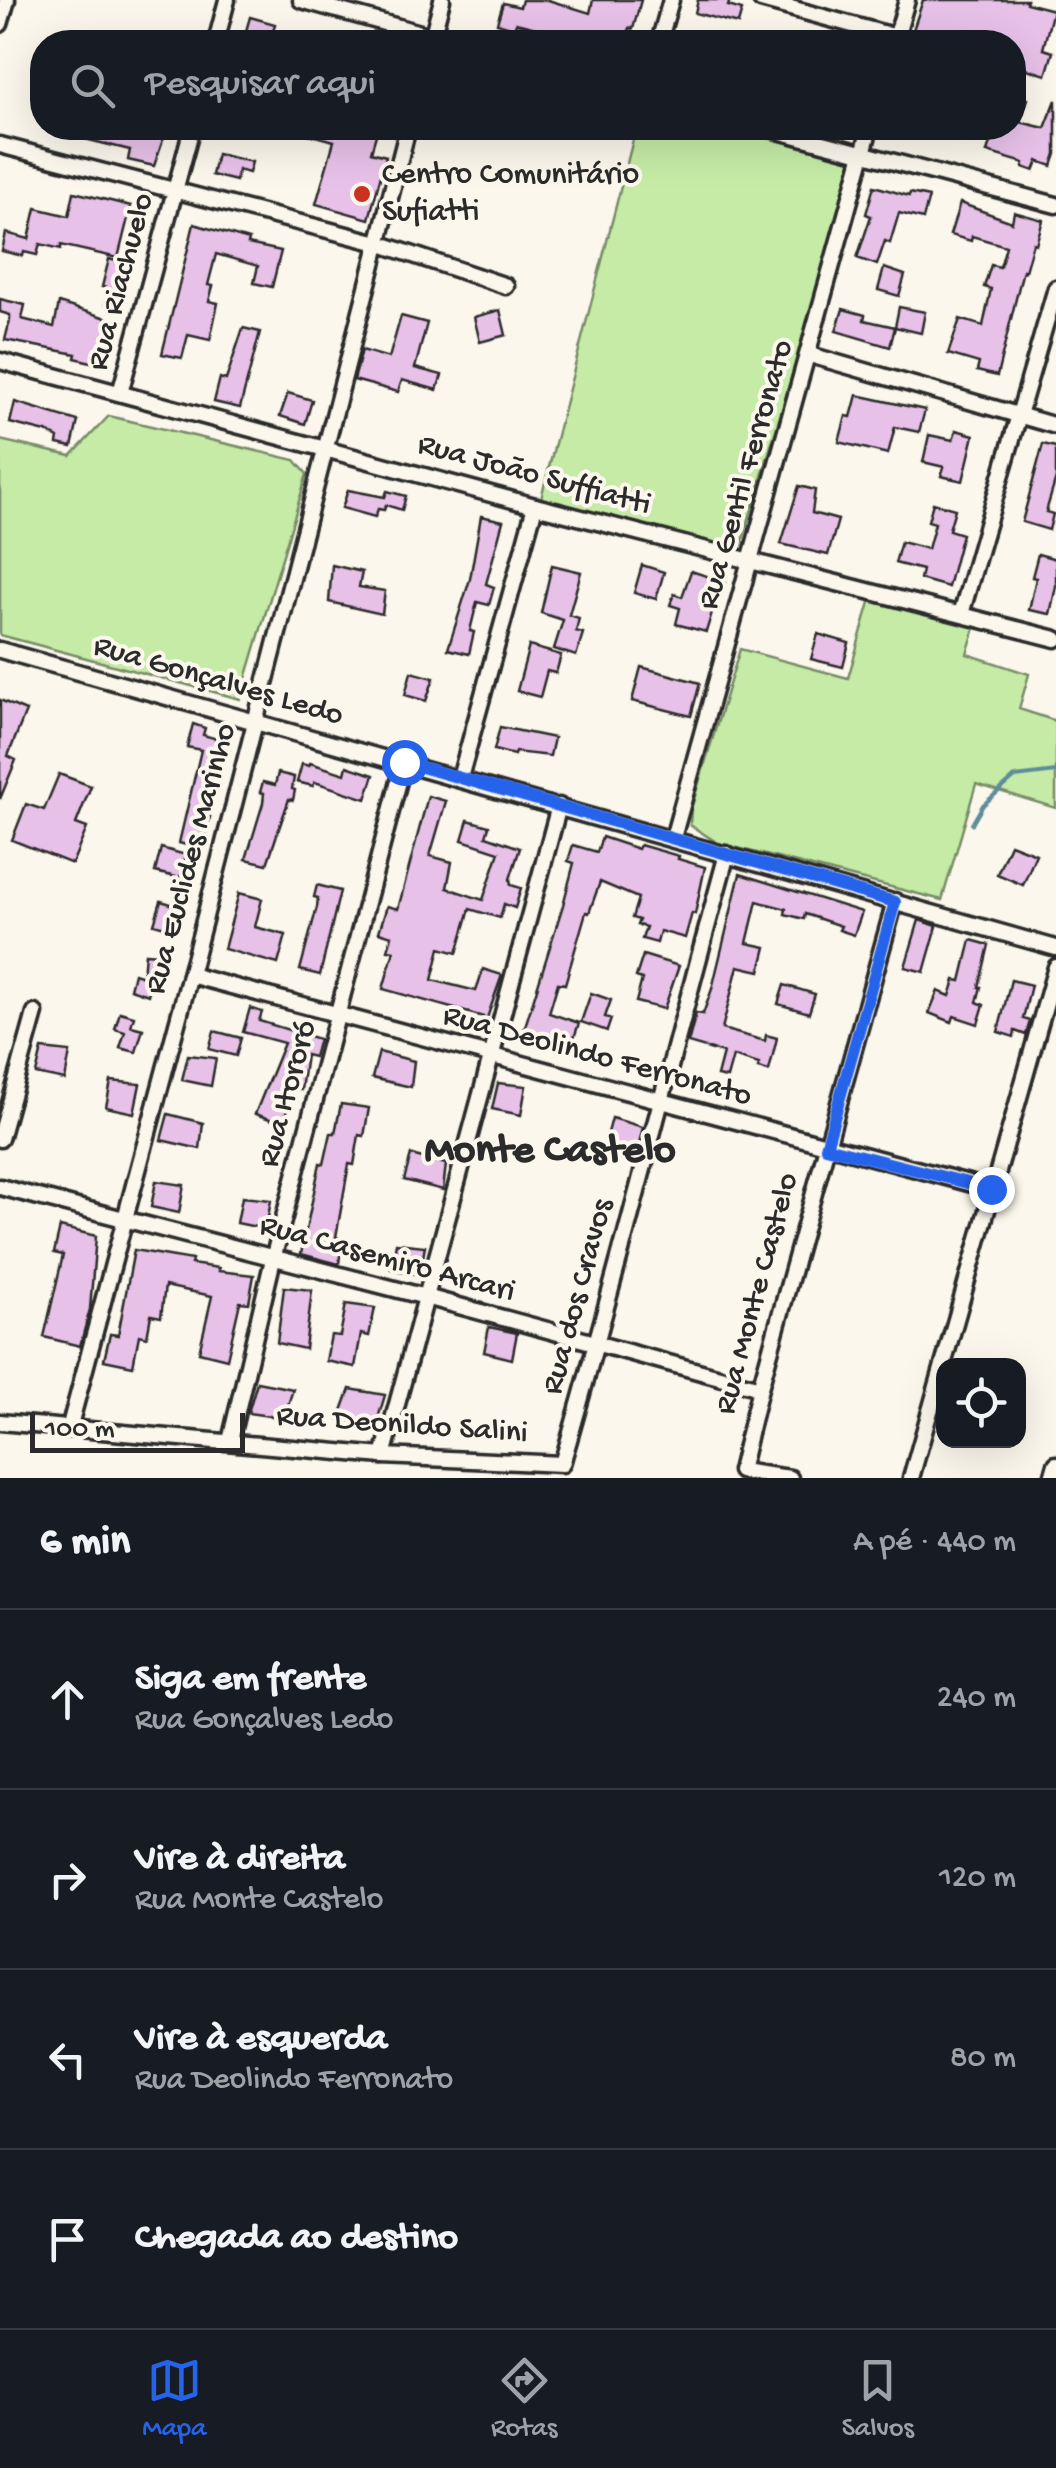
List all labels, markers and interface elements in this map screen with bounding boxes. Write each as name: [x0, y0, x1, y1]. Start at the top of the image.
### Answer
search box: [30, 30, 1026, 140]
icon: search: [65, 58, 120, 113]
text: Pesquisar aqui: [145, 63, 376, 107]
place label: Centro Comunitário Sufiatti: [382, 157, 639, 232]
marker: Centro Comunitário Sufiatti: [351, 183, 373, 205]
street label: Rua Riachuelo: [80, 189, 164, 375]
street label: Rua Gentil Ferronato: [690, 336, 804, 614]
street label: Rua João Suffiatti: [413, 427, 655, 525]
street label: Rua Gonçalves Ledo: [89, 628, 347, 736]
street label: Rua Euclides Marinho: [138, 719, 246, 999]
route start: [382, 740, 428, 786]
street label: Rua Deolindo Ferronato: [438, 997, 756, 1117]
street label: Rua Itororó: [251, 1016, 327, 1172]
district label: Monte Castelo: [424, 1128, 676, 1177]
route end: [969, 1167, 1015, 1213]
street label: Rua Monte Castelo: [707, 1169, 809, 1419]
street label: Rua dos Cravos: [535, 1194, 624, 1399]
street label: Rua Casemiro Arcari: [255, 1208, 519, 1312]
map controls: [936, 1358, 1026, 1448]
button: locate: [936, 1358, 1026, 1448]
street label: Rua Deonildo Salini: [275, 1398, 529, 1454]
scale bar: [30, 1408, 245, 1452]
text: 100 m: [45, 1414, 115, 1447]
text: 6 min: [40, 1519, 130, 1568]
text: A pé · 440 m: [853, 1524, 1016, 1562]
text: Siga em frente: [135, 1658, 366, 1702]
icon: ahead: [40, 1672, 95, 1727]
text: 240 m: [937, 1680, 1016, 1718]
text: Rua Gonçalves Ledo: [135, 1702, 393, 1740]
text: Vire à direita: [135, 1838, 345, 1882]
icon: right: [40, 1852, 95, 1907]
text: 120 m: [939, 1860, 1016, 1898]
text: Rua Monte Castelo: [135, 1882, 383, 1920]
text: Vire à esquerda: [135, 2018, 387, 2062]
icon: left: [40, 2032, 95, 2087]
text: 80 m: [950, 2040, 1016, 2078]
text: Rua Deolindo Ferronato: [135, 2062, 453, 2100]
icon: arrive: [40, 2212, 95, 2267]
text: Chegada ao destino: [135, 2217, 458, 2261]
tab: Mapa: [142, 2353, 207, 2446]
tab: Rotas: [491, 2353, 557, 2446]
tab: Salvos: [842, 2353, 914, 2446]

